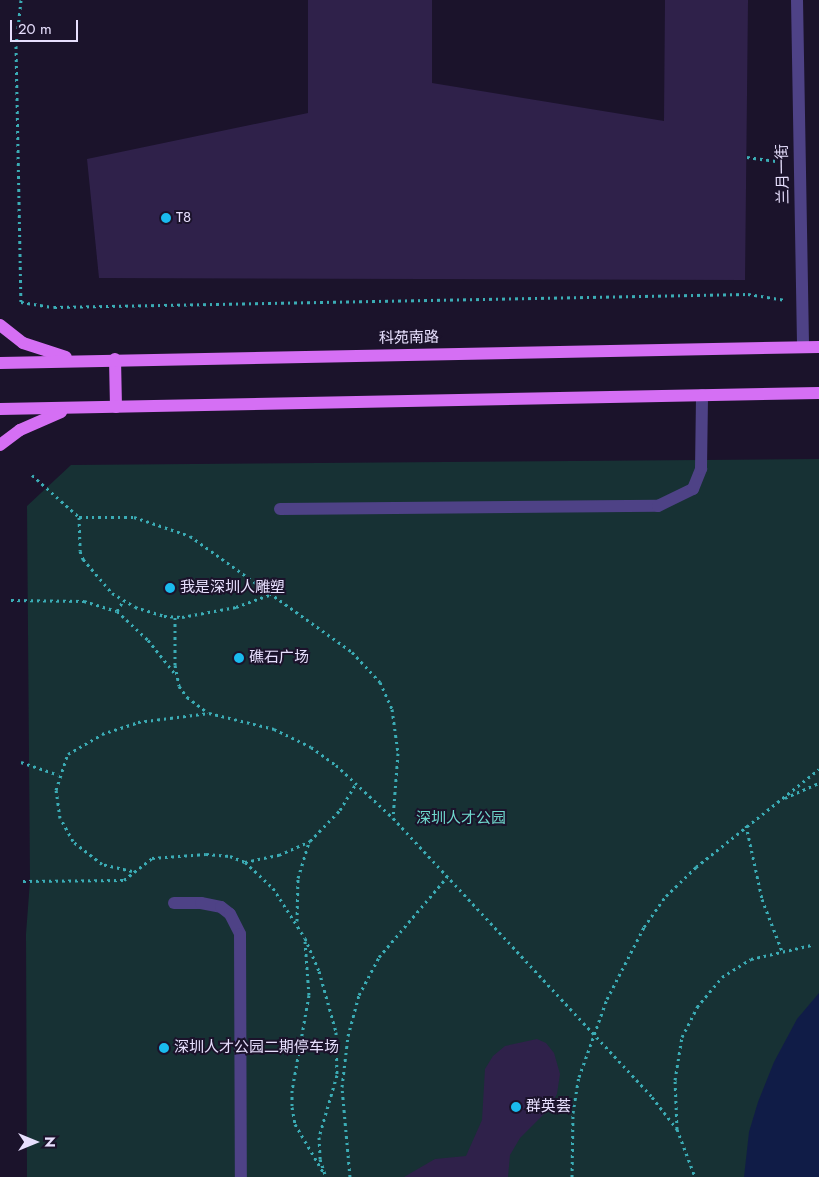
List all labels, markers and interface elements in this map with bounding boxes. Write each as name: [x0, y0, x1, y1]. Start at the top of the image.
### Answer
scale bar: [12, 10, 80, 42]
text: 20 m: [18, 18, 52, 40]
street label: 兰月一街: [773, 144, 793, 204]
place label: T8: [176, 209, 191, 227]
marker: T8: [160, 212, 172, 224]
street label: 科苑南路: [379, 328, 439, 348]
place label: 我是深圳人雕塑: [180, 579, 285, 597]
marker: 我是深圳人雕塑: [164, 582, 176, 594]
place label: 礁石广场: [249, 649, 309, 667]
marker: 礁石广场: [233, 652, 245, 664]
park label: 深圳人才公园: [416, 810, 506, 828]
place label: 深圳人才公园二期停车场: [174, 1039, 339, 1057]
marker: 深圳人才公园二期停车场: [158, 1042, 170, 1054]
place label: 群英荟: [526, 1098, 571, 1116]
marker: 群英荟: [510, 1101, 522, 1113]
north arrow: [10, 1117, 60, 1167]
text: N: [40, 1136, 60, 1148]

